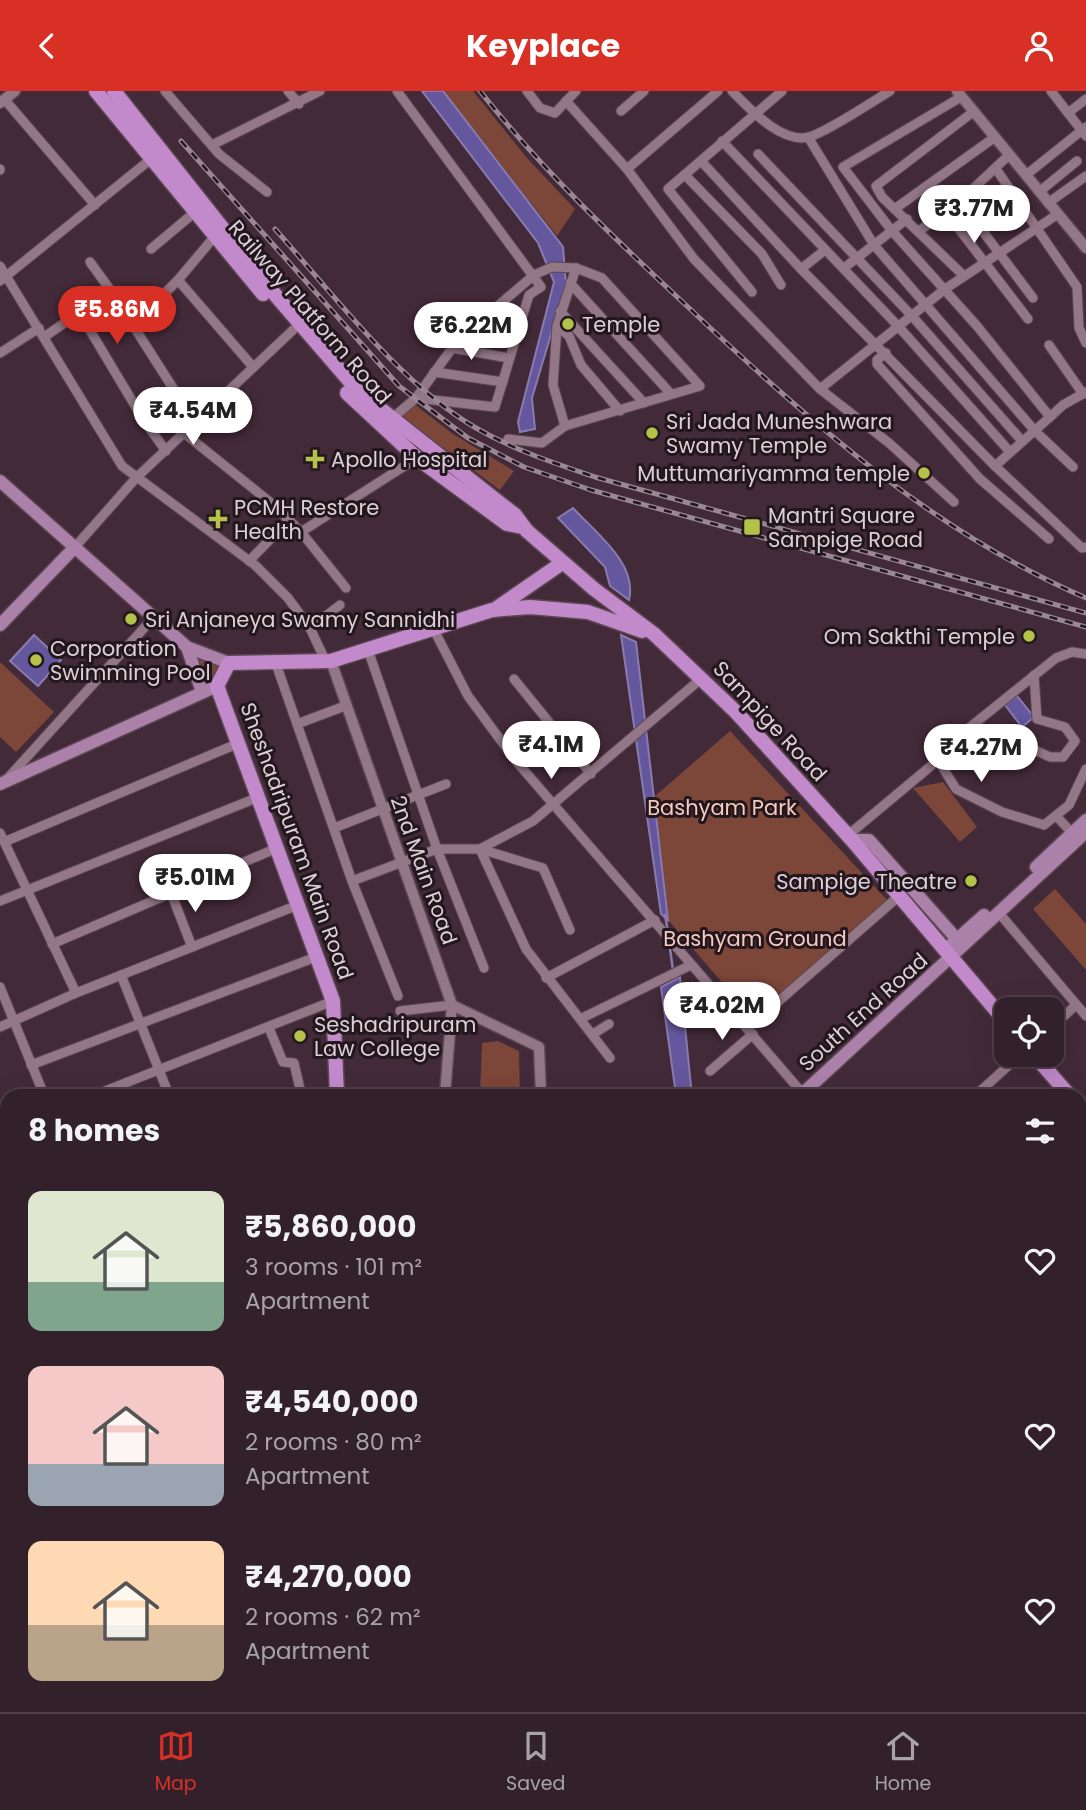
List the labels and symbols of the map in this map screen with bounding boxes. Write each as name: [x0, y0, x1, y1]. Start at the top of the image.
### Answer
pin: ₹3.77M: [917, 185, 1031, 245]
street label: Railway Platform Road: [222, 214, 398, 410]
pin: ₹5.86M: [60, 287, 174, 346]
pin: ₹6.22M: [414, 303, 528, 362]
place label: Temple: [582, 310, 660, 339]
marker: Temple: [560, 316, 576, 332]
pin: ₹4.54M: [136, 387, 250, 447]
place label: Sri Jada Muneshwara Swamy Temple: [666, 407, 892, 460]
marker: Sri Jada Muneshwara Swamy Temple: [644, 425, 660, 441]
place label: Apollo Hospital: [331, 445, 487, 474]
marker: Apollo Hospital: [305, 449, 325, 469]
place label: Muttumariyamma temple: [637, 459, 910, 488]
marker: Muttumariyamma temple: [916, 465, 932, 481]
place label: PCMH Restore Health: [234, 493, 379, 546]
place label: Mantri Square Sampige Road: [768, 501, 923, 554]
marker: PCMH Restore Health: [208, 509, 228, 529]
marker: Mantri Square Sampige Road: [742, 517, 762, 537]
place label: Sri Anjaneya Swamy Sannidhi: [145, 605, 455, 634]
marker: Sri Anjaneya Swamy Sannidhi: [123, 611, 139, 627]
place label: Om Sakthi Temple: [824, 622, 1015, 651]
marker: Om Sakthi Temple: [1021, 628, 1037, 644]
place label: Corporation Swimming Pool: [50, 634, 211, 687]
marker: Corporation Swimming Pool: [28, 652, 44, 668]
street label: Sampige Road: [707, 654, 833, 788]
street label: Sheshadripuram Main Road: [233, 699, 361, 983]
pin: ₹4.1M: [502, 721, 600, 781]
pin: ₹4.27M: [924, 725, 1038, 784]
street label: 2nd Main Road: [384, 792, 464, 948]
park label: Bashyam Park: [647, 793, 797, 822]
pin: ₹5.01M: [138, 855, 252, 914]
place label: Sampige Theatre: [776, 867, 957, 896]
marker: Sampige Theatre: [963, 873, 979, 889]
park label: Bashyam Ground: [663, 924, 847, 953]
street label: South End Road: [792, 946, 934, 1078]
pin: ₹4.02M: [665, 983, 779, 1042]
place label: Seshadripuram Law College: [314, 1010, 476, 1063]
marker: Seshadripuram Law College: [292, 1028, 308, 1044]

